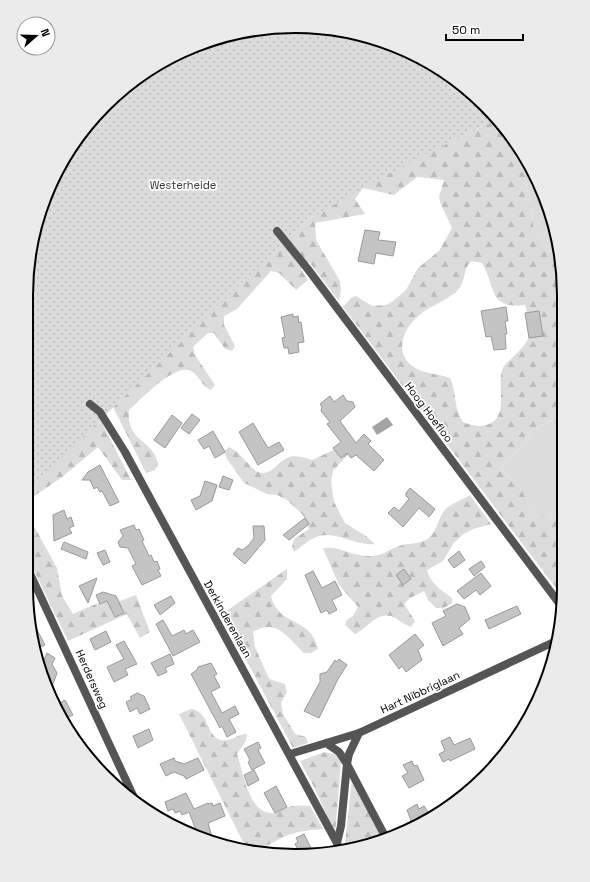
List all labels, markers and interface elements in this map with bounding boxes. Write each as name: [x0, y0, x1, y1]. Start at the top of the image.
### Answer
north arrow: [16, 16, 56, 56]
scale bar: [446, 16, 523, 42]
text: 50 m: [452, 22, 480, 38]
text: N: [38, 27, 53, 38]
park label: Westerheide: [150, 178, 216, 192]
street label: Hoog Hoefloo: [402, 379, 456, 445]
street label: Derkinderenlaan: [201, 578, 255, 660]
street label: Herdersweg: [73, 647, 111, 711]
street label: Hart Nibbriglaan: [378, 668, 462, 716]

